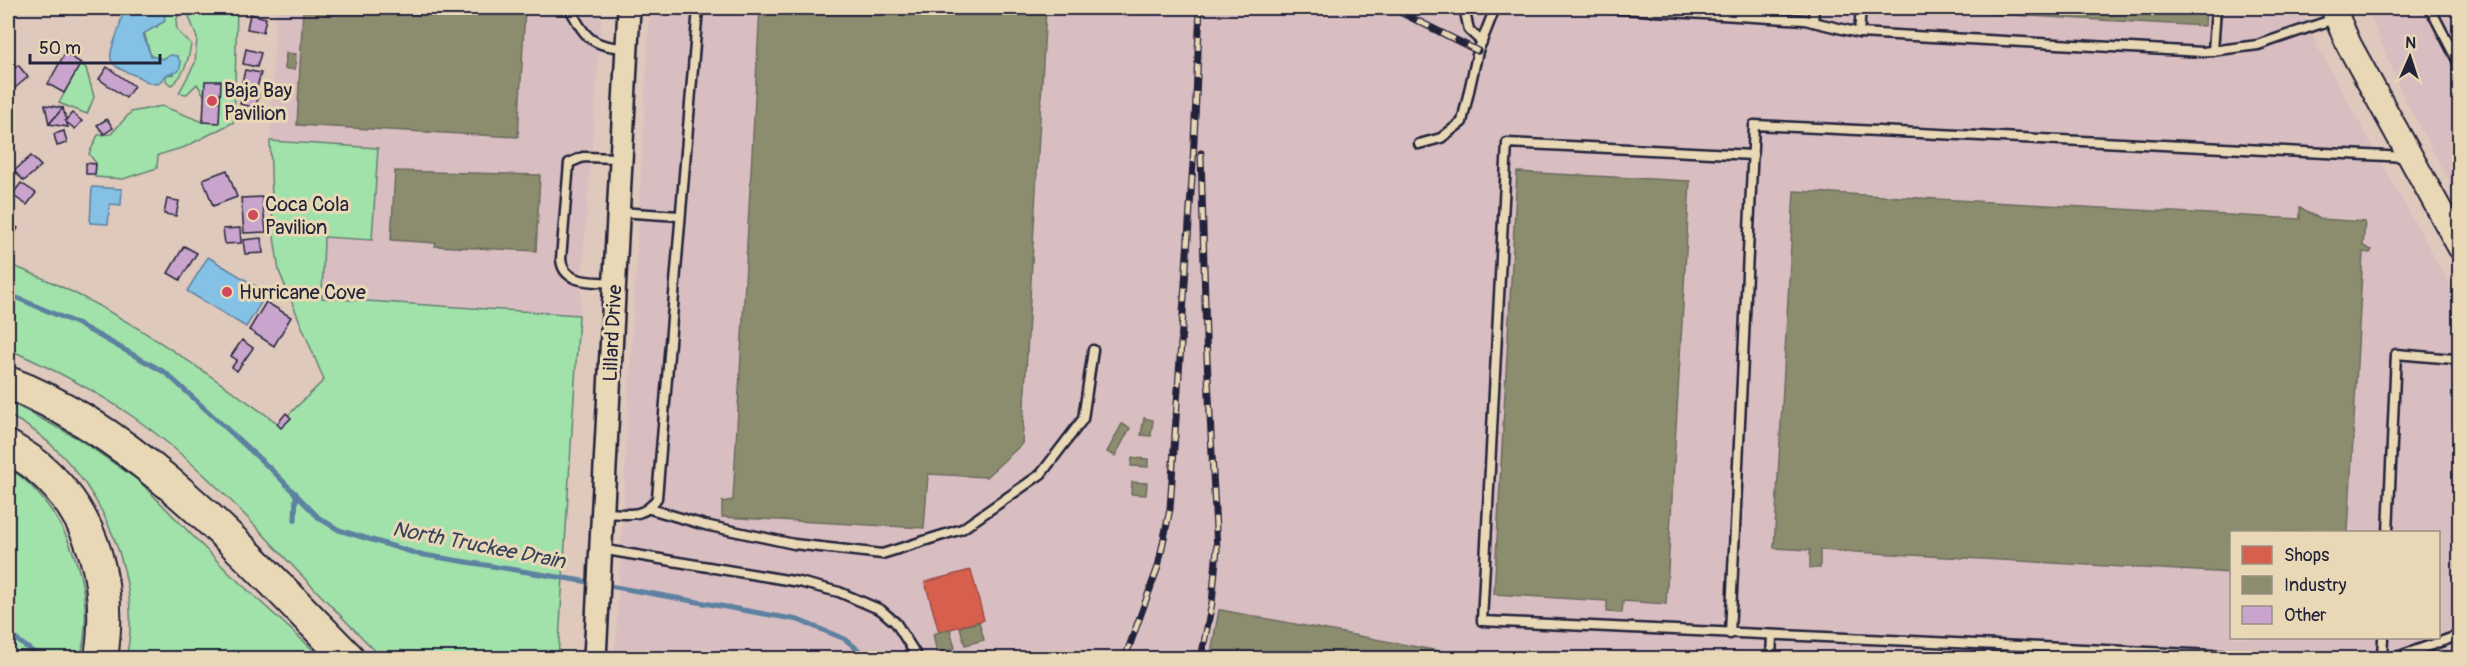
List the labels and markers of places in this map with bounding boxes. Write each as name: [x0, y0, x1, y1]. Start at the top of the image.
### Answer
place label: Baja Bay Pavilion: [224, 78, 292, 126]
marker: Baja Bay Pavilion: [205, 94, 219, 108]
place label: Coca Cola Pavilion: [265, 192, 349, 240]
marker: Coca Cola Pavilion: [246, 208, 260, 222]
place label: Hurricane Cove: [239, 280, 366, 305]
marker: Hurricane Cove: [220, 285, 234, 299]

